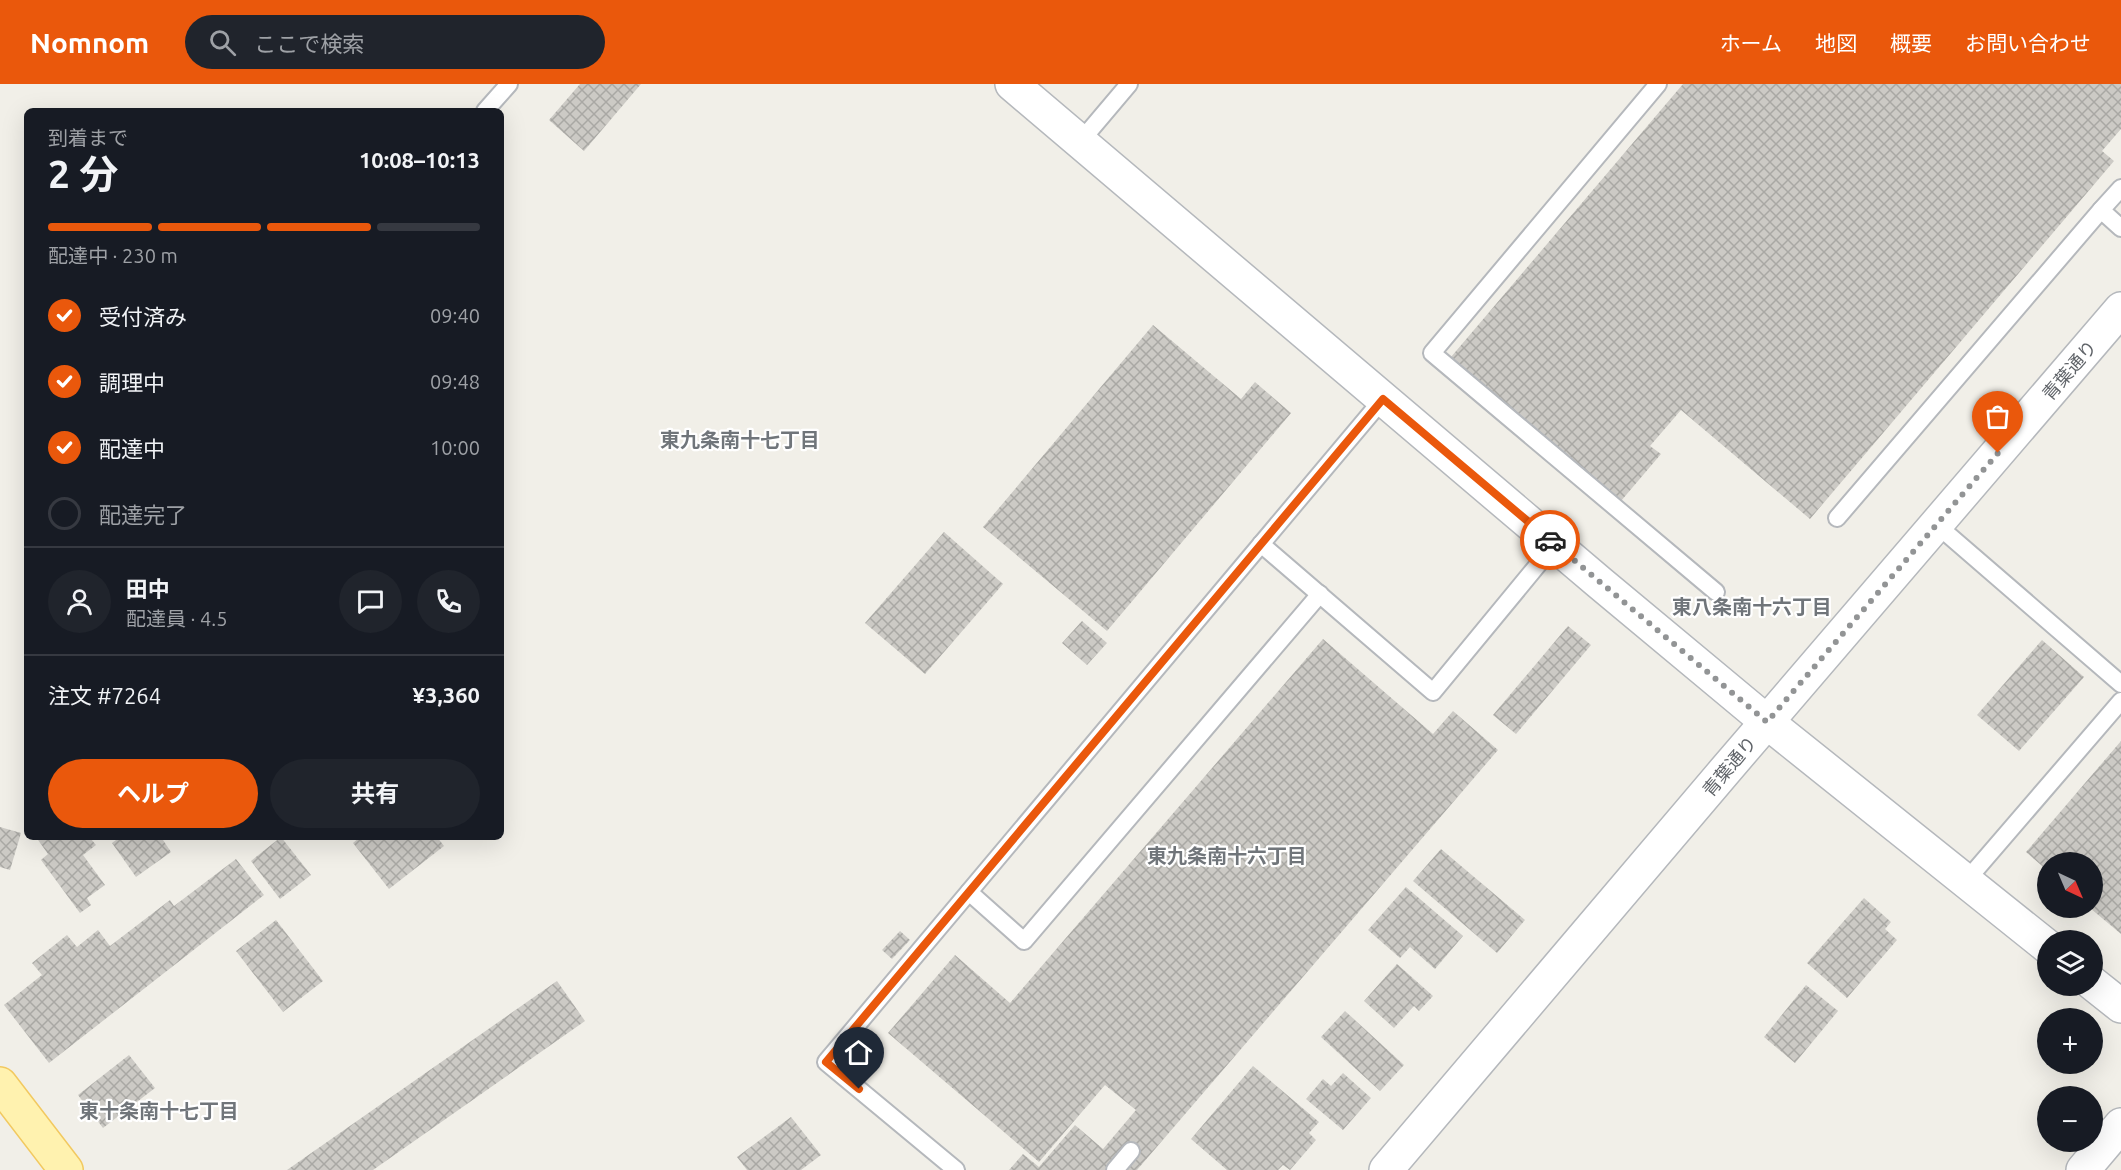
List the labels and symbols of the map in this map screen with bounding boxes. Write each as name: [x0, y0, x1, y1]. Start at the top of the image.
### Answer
street label: 青葉通り: [2038, 336, 2100, 404]
pin: [1972, 391, 2023, 453]
district label: 東九条南十七丁目: [660, 428, 820, 451]
courier: [1520, 510, 1580, 570]
district label: 東八条南十六丁目: [1672, 595, 1832, 618]
street label: 青葉通り: [1698, 732, 1760, 800]
district label: 東九条南十六丁目: [1147, 844, 1307, 867]
north arrow: [2037, 852, 2103, 918]
pin: [833, 1027, 884, 1089]
district label: 東十条南十七丁目: [79, 1099, 239, 1122]

